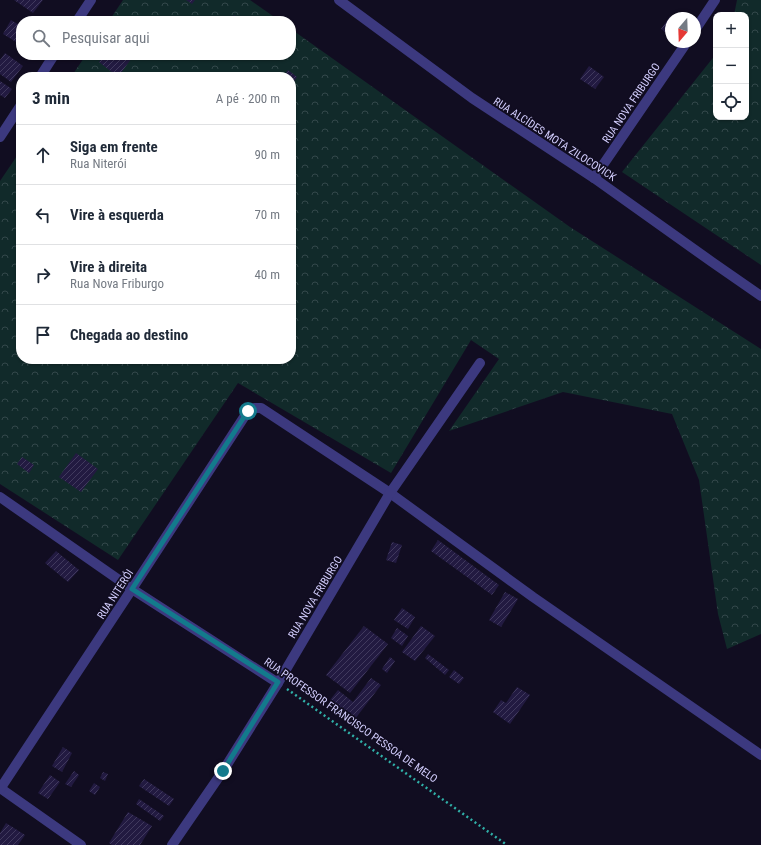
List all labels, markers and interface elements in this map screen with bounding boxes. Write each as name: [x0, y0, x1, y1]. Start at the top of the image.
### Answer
north arrow: [665, 12, 701, 48]
map controls: [713, 12, 749, 120]
button: +: [713, 12, 749, 48]
search box: [16, 16, 296, 60]
icon: search: [30, 27, 52, 49]
text: Pesquisar aqui: [62, 29, 150, 47]
button: −: [713, 48, 749, 84]
street label: RUA NOVA FRIBURGO: [600, 61, 663, 146]
button: locate: [713, 84, 749, 120]
text: 3 min: [32, 88, 70, 108]
text: A pé · 200 m: [216, 91, 280, 106]
street label: RUA ALCÍDES MOTA ZILOCOVICK: [491, 95, 619, 184]
text: Siga em frente: [70, 138, 158, 156]
icon: ahead: [32, 144, 54, 166]
text: 90 m: [254, 147, 280, 162]
text: Rua Niterói: [70, 156, 127, 171]
icon: left: [32, 204, 54, 226]
text: Vire à esquerda: [70, 206, 164, 224]
text: 70 m: [254, 207, 280, 222]
text: Vire à direita: [70, 258, 147, 276]
icon: right: [32, 264, 54, 286]
text: 40 m: [254, 267, 280, 282]
text: Rua Nova Friburgo: [70, 276, 164, 291]
icon: arrive: [32, 324, 54, 346]
text: Chegada ao destino: [70, 326, 188, 344]
route start: [239, 402, 257, 420]
street label: RUA NOVA FRIBURGO: [286, 554, 345, 641]
street label: RUA NITERÓI: [95, 567, 136, 622]
street label: RUA PROFESSOR FRANCISCO PESSOA DE MELO: [262, 655, 440, 786]
route end: [214, 762, 232, 780]

